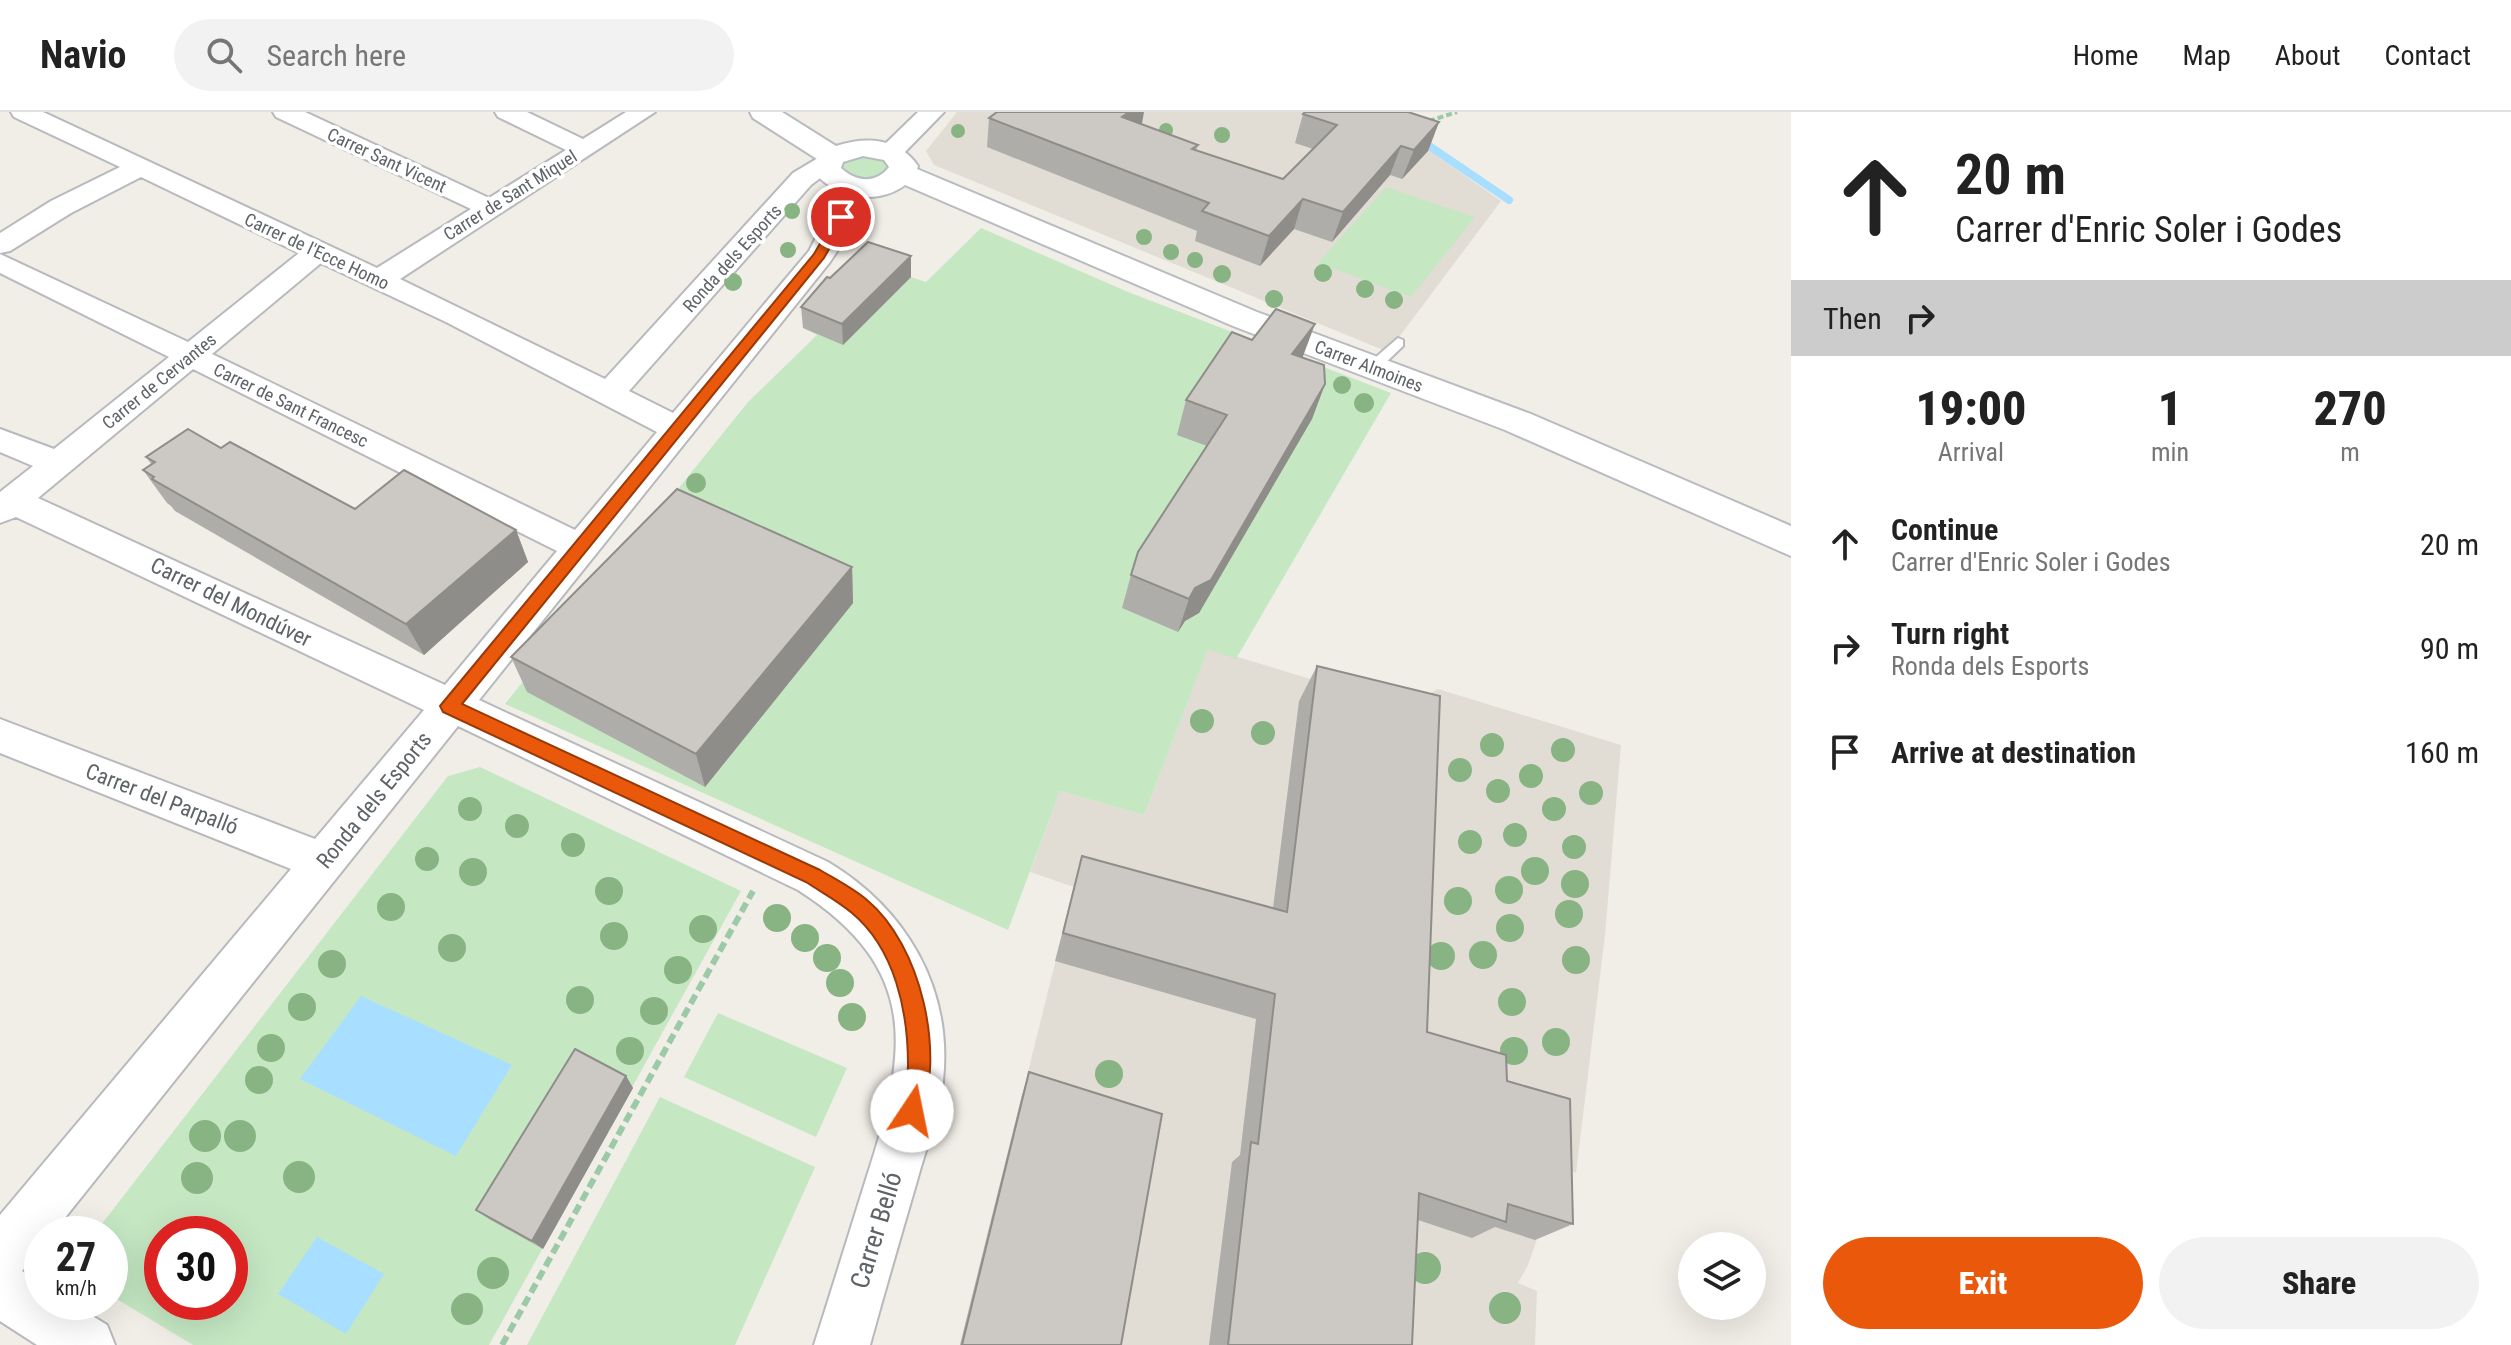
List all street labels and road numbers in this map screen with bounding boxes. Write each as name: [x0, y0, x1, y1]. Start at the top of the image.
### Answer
street label: Carrer Sant Vicent: [324, 123, 450, 197]
street label: Carrer de Sant Miquel: [439, 145, 581, 245]
street label: Ronda dels Esports: [678, 200, 786, 316]
street label: Carrer de l'Ecce Homo: [241, 208, 393, 294]
street label: Carrer de Cervantes: [98, 329, 220, 433]
street label: Carrer Almoines: [1312, 336, 1426, 396]
street label: Carrer de Sant Francesc: [210, 358, 372, 452]
street label: Carrer del Mondúver: [147, 552, 316, 652]
street label: Ronda dels Esports: [311, 727, 437, 873]
street label: Carrer del Parpalló: [82, 758, 242, 840]
street label: Carrer Belló: [844, 1168, 908, 1292]

